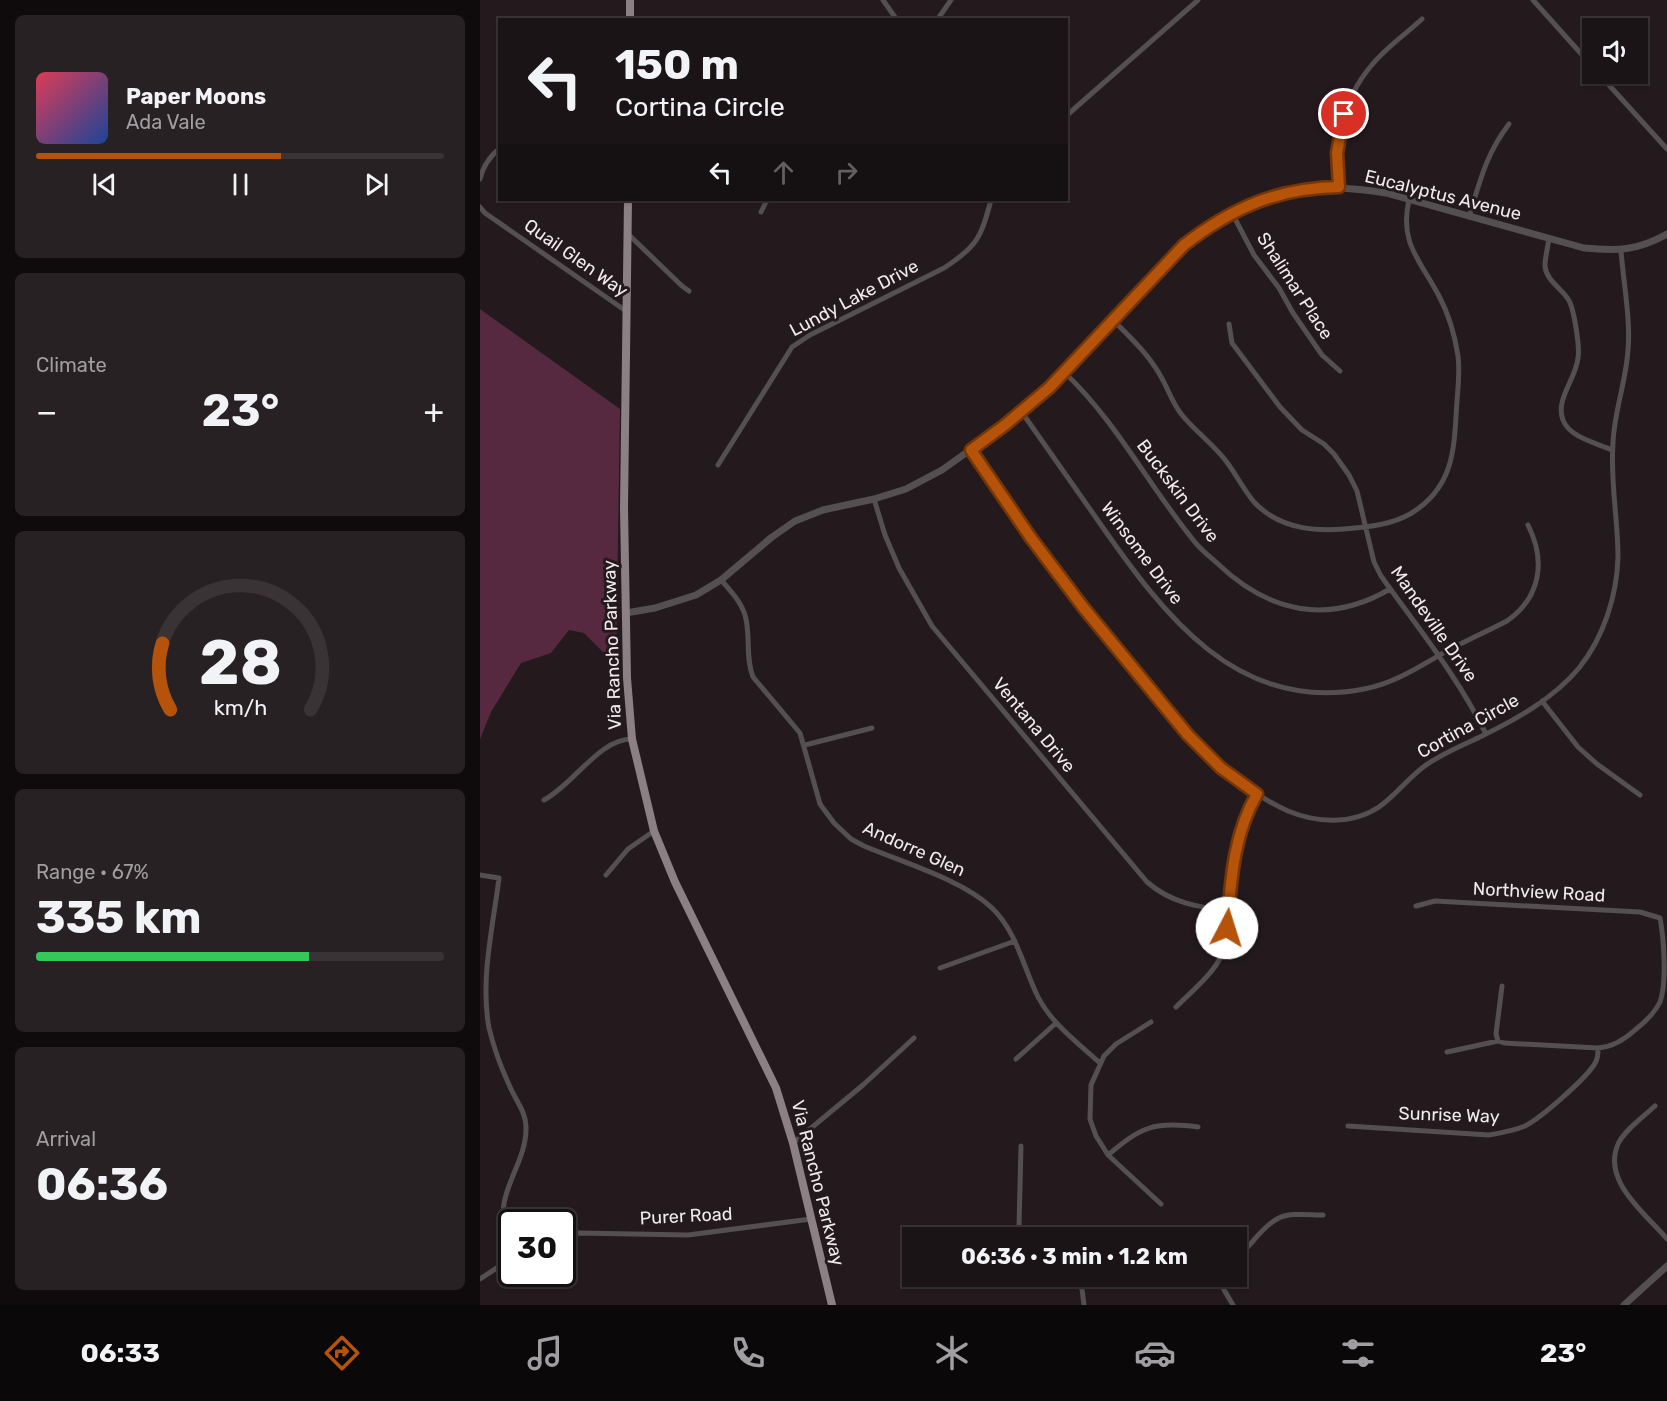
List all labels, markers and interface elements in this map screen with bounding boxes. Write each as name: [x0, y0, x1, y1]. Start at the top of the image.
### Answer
map controls: [1582, 18, 1648, 84]
button: sound: [1582, 18, 1648, 84]
text: 150 m: [615, 40, 739, 90]
icon: left: [516, 42, 594, 120]
text: Paper Moons: [126, 83, 266, 110]
pin: [1318, 88, 1369, 139]
text: Cortina Circle: [615, 91, 785, 123]
icon: arrive: [1327, 97, 1360, 130]
text: Ada Vale: [126, 110, 206, 134]
icon: left: [704, 156, 737, 189]
icon: ahead: [767, 156, 800, 189]
icon: right: [830, 156, 863, 189]
street label: Eucalyptus Avenue: [1362, 165, 1524, 225]
icon: previous: [88, 168, 121, 201]
icon: pause: [224, 168, 257, 201]
icon: next: [360, 168, 393, 201]
street label: Quail Glen Way: [520, 214, 632, 302]
street label: Shalimar Place: [1252, 228, 1338, 344]
street label: Lundy Lake Drive: [786, 255, 922, 341]
text: Climate: [36, 353, 107, 377]
text: 23°: [202, 384, 279, 437]
text: −: [36, 392, 57, 431]
text: +: [423, 392, 444, 431]
street label: Buckskin Drive: [1132, 435, 1224, 547]
street label: Winsome Drive: [1096, 497, 1188, 609]
street label: Via Rancho Parkway: [598, 560, 626, 730]
street label: Mandeville Drive: [1386, 562, 1482, 686]
text: 28: [199, 626, 281, 700]
street label: Ventana Drive: [988, 673, 1080, 777]
street label: Cortina Circle: [1413, 689, 1523, 763]
text: km/h: [213, 695, 267, 720]
street label: Andorre Glen: [859, 817, 969, 881]
text: Range · 67%: [36, 860, 149, 884]
street label: Northview Road: [1472, 878, 1606, 906]
text: 335 km: [36, 891, 202, 944]
position arrow: [1195, 896, 1259, 960]
street label: Via Rancho Parkway: [787, 1098, 849, 1268]
street label: Sunrise Way: [1398, 1102, 1500, 1128]
text: Arrival: [36, 1127, 96, 1151]
text: 06:36: [36, 1158, 168, 1211]
street label: Purer Road: [639, 1203, 733, 1229]
speed limit sign: 30: [498, 1209, 576, 1287]
text: 06:36 · 3 min · 1.2 km: [961, 1243, 1188, 1270]
icon: directions: [321, 1332, 363, 1374]
icon: music: [524, 1332, 566, 1374]
icon: phone: [727, 1332, 769, 1374]
icon: climate: [931, 1332, 973, 1374]
icon: car: [1134, 1332, 1176, 1374]
icon: filters: [1337, 1332, 1379, 1374]
text: 06:33: [81, 1337, 160, 1369]
text: 23°: [1540, 1337, 1586, 1369]

